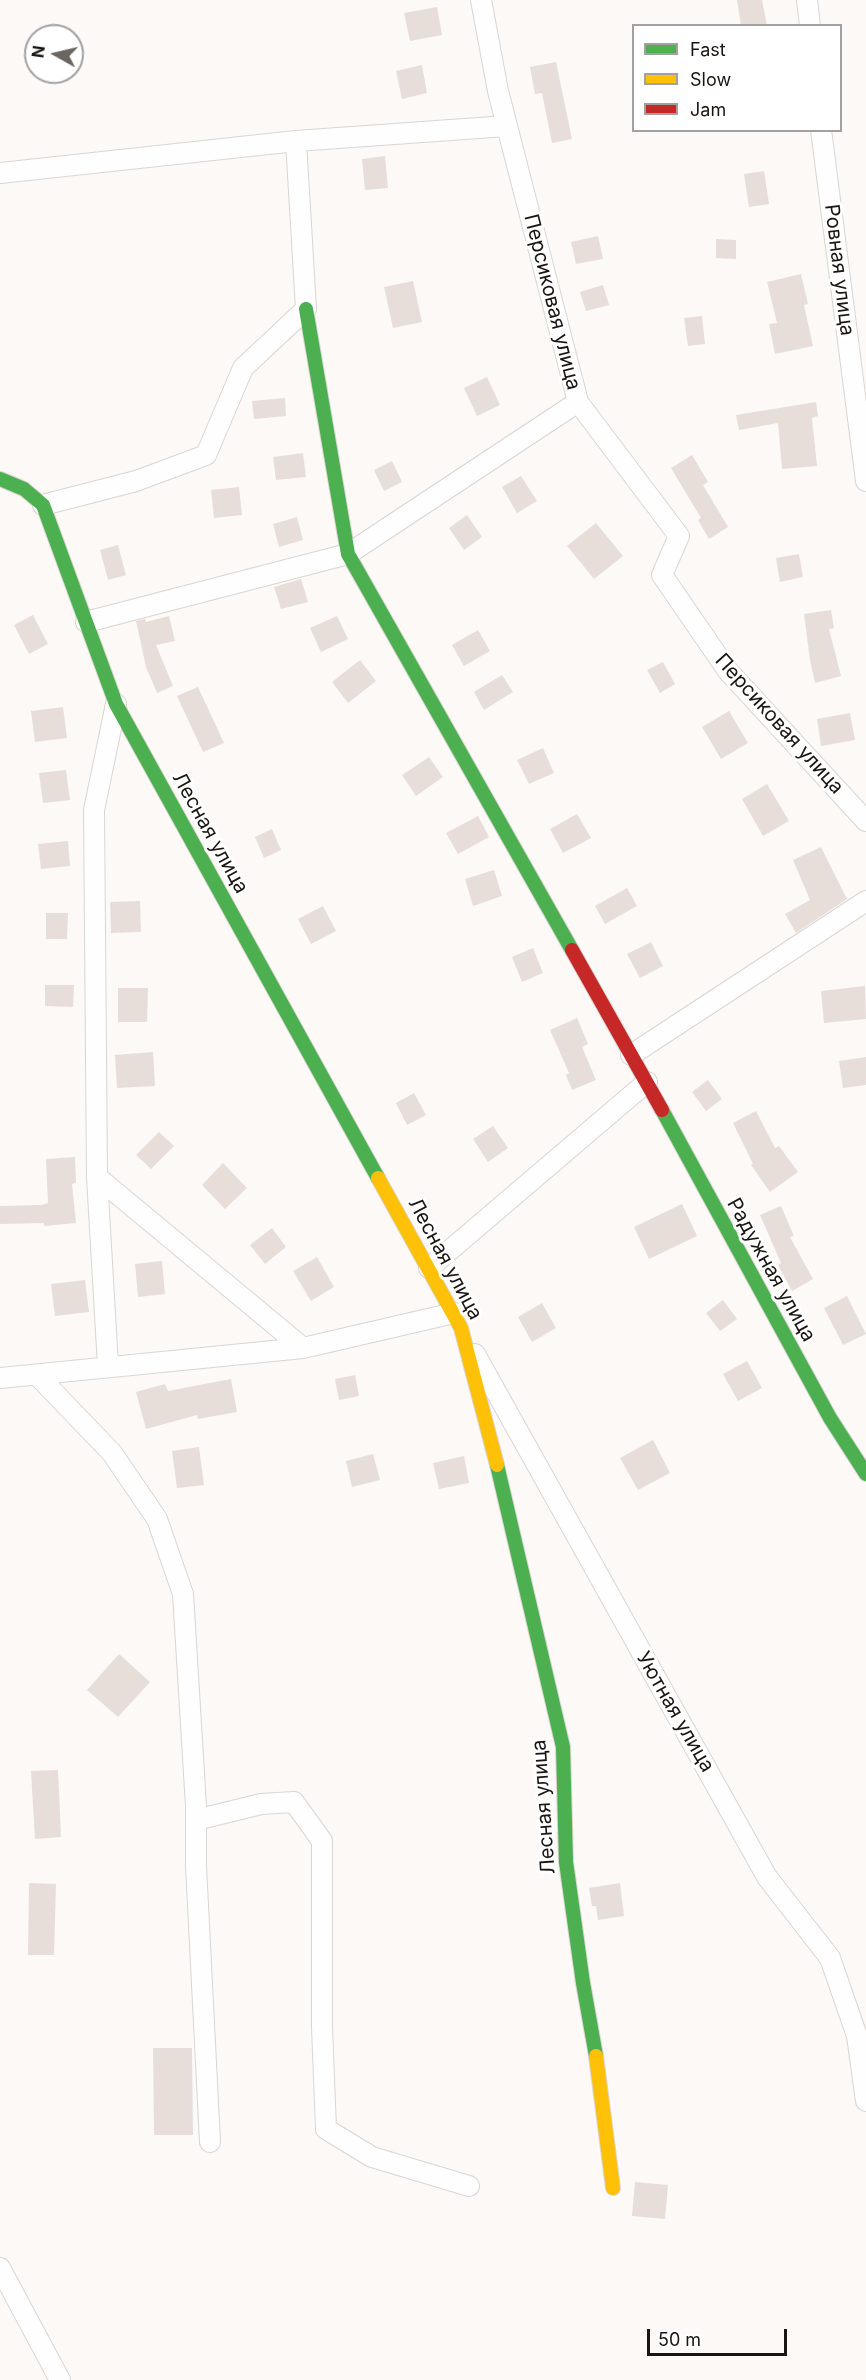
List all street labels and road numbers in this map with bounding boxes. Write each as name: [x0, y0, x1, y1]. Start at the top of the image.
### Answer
street label: Ровная улица: [819, 203, 859, 337]
street label: Персиковая улица: [519, 212, 585, 392]
street label: Персиковая улица: [710, 649, 848, 799]
street label: Лесная улица: [167, 768, 253, 898]
street label: Лесная улица: [403, 1194, 487, 1324]
street label: Радужная улица: [722, 1194, 820, 1346]
street label: Уютная улица: [631, 1648, 719, 1776]
street label: Лесная улица: [527, 1739, 561, 1875]

